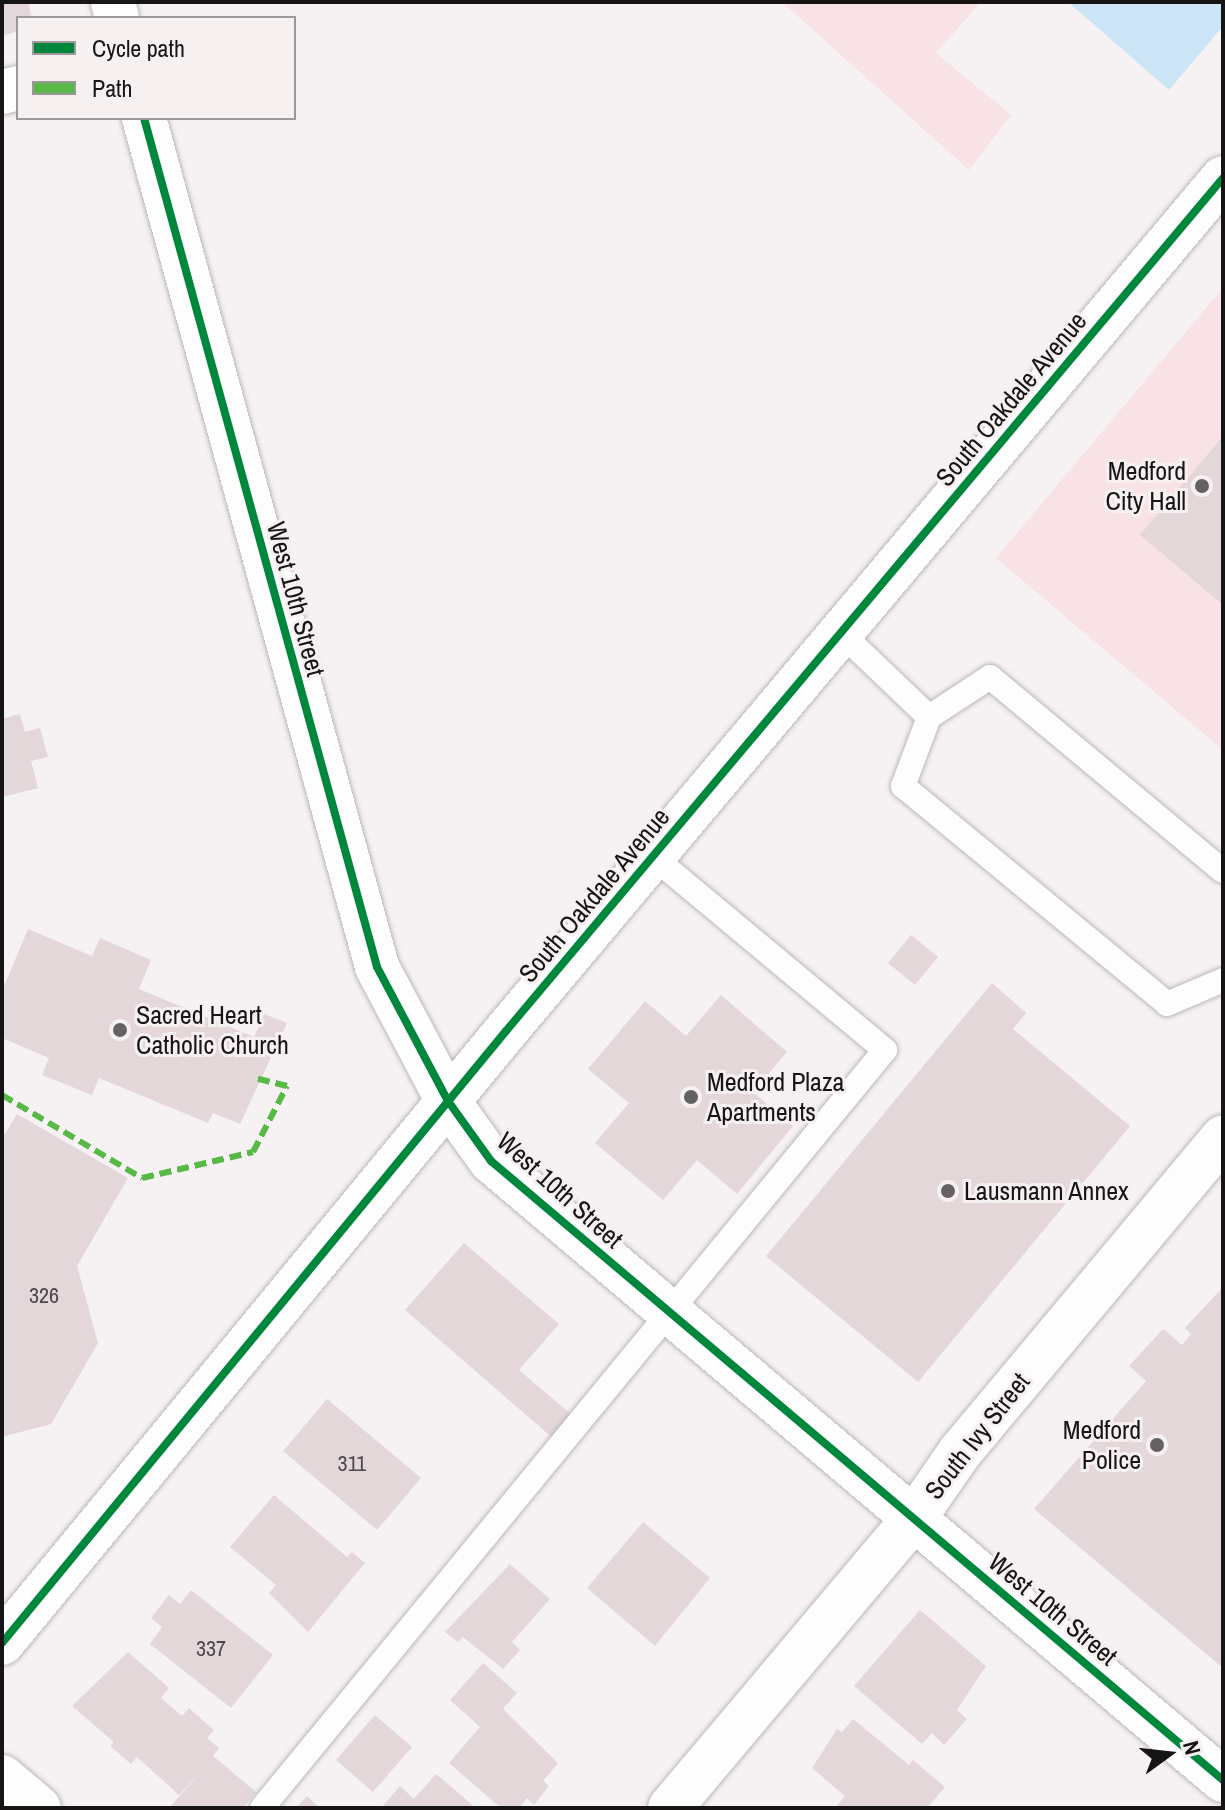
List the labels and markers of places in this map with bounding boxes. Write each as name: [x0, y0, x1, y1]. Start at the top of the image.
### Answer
place label: Medford City Hall: [1105, 455, 1186, 516]
marker: Medford City Hall: [1193, 477, 1211, 495]
place label: Sacred Heart Catholic Church: [136, 999, 289, 1060]
marker: Sacred Heart Catholic Church: [111, 1021, 129, 1039]
place label: Medford Plaza Apartments: [707, 1066, 844, 1128]
marker: Medford Plaza Apartments: [682, 1088, 700, 1106]
place label: Lausmann Annex: [964, 1175, 1130, 1207]
marker: Lausmann Annex: [939, 1182, 957, 1200]
place label: Medford Police: [1063, 1414, 1141, 1476]
marker: Medford Police: [1148, 1436, 1166, 1454]

